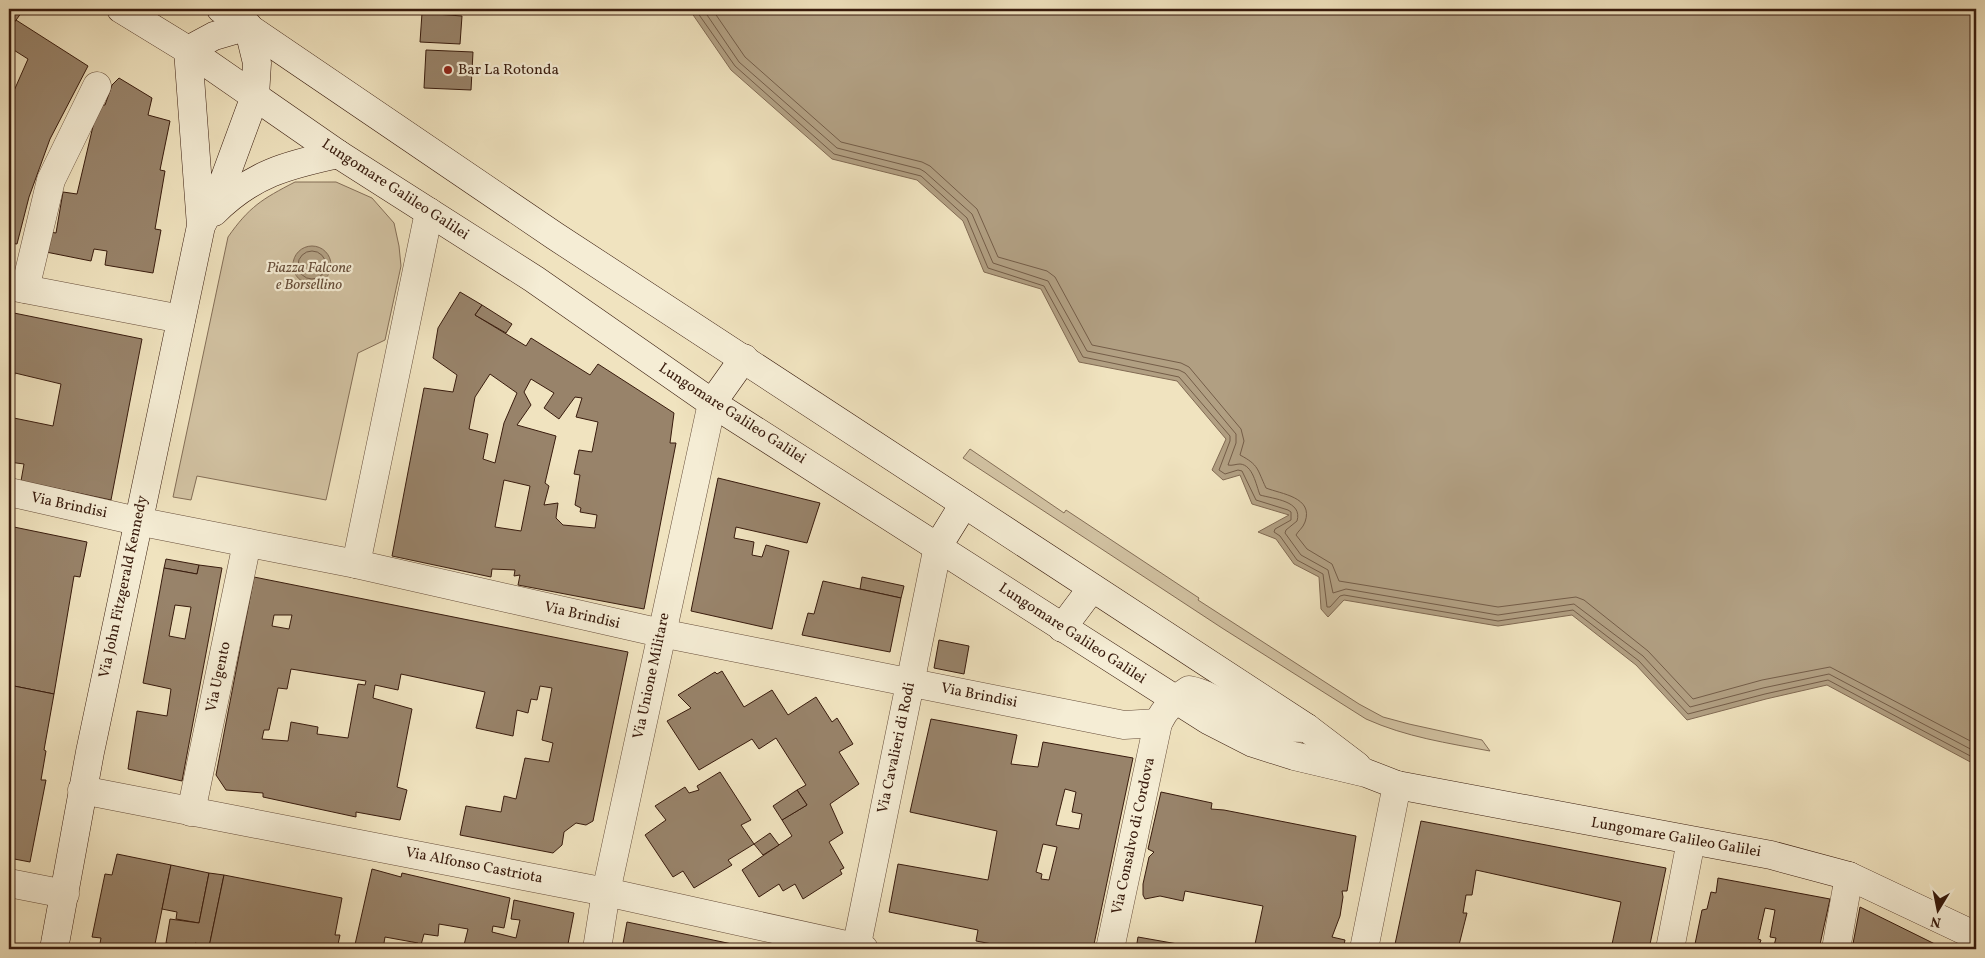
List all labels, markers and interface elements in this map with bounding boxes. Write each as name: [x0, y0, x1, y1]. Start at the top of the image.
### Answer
place label: Bar La Rotonda: [458, 60, 559, 81]
marker: Bar La Rotonda: [442, 64, 454, 76]
street label: Lungomare Galileo Galilei: [317, 134, 473, 246]
park label: Piazza Falcone e Borsellino: [266, 258, 352, 296]
street label: Lungomare Galileo Galilei: [654, 358, 810, 470]
street label: Via Brindisi: [29, 488, 109, 524]
street label: Via John Fitzgerald Kennedy: [94, 494, 154, 680]
street label: Lungomare Galileo Galilei: [994, 578, 1150, 690]
street label: Via Brindisi: [542, 597, 622, 635]
street label: Via Unione Militare: [628, 611, 676, 741]
street label: Via Ugento: [201, 640, 237, 714]
street label: Via Brindisi: [939, 678, 1019, 714]
street label: Via Cavalieri di Rodi: [873, 681, 921, 815]
street label: Via Consalvo di Cordova: [1107, 756, 1161, 916]
street label: Lungomare Galileo Galilei: [1589, 813, 1763, 863]
street label: Via Alfonso Castriota: [404, 842, 544, 890]
north arrow: [1912, 886, 1962, 936]
text: N: [1929, 911, 1943, 932]

